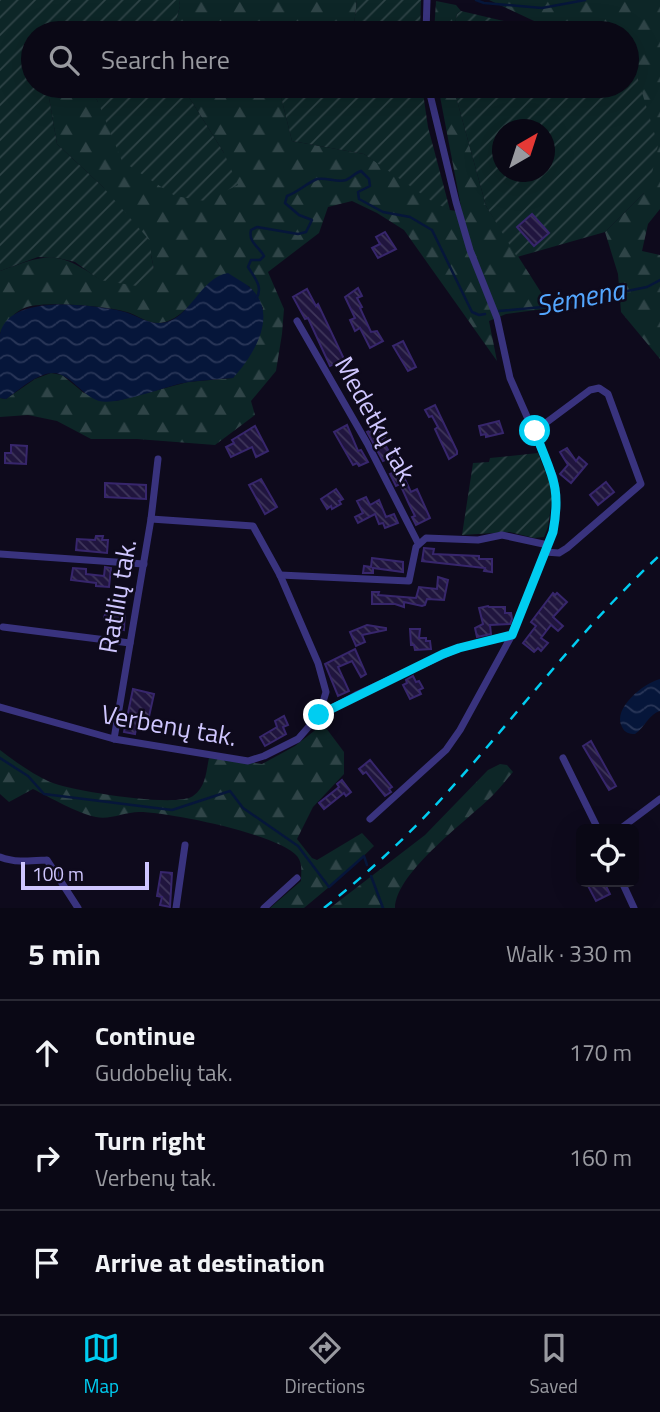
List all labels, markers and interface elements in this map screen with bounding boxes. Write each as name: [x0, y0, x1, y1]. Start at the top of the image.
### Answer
search box: [21, 21, 639, 98]
text: Search here: [101, 40, 230, 79]
icon: search: [45, 41, 83, 79]
north arrow: [492, 119, 555, 182]
water label: Sėmena: [532, 267, 630, 327]
street label: Medetkų tak.: [325, 349, 429, 493]
route start: [519, 415, 550, 446]
street label: Ratilių tak.: [88, 536, 146, 656]
street label: Verbenų tak.: [98, 694, 240, 756]
route end: [303, 699, 334, 730]
map controls: [576, 824, 639, 887]
button: locate: [576, 824, 639, 887]
scale bar: [21, 859, 149, 891]
text: 100 m: [32, 859, 84, 888]
text: 5 min: [28, 931, 101, 977]
text: Walk · 330 m: [506, 936, 632, 971]
text: Continue: [95, 1016, 195, 1055]
icon: ahead: [28, 1034, 66, 1072]
text: 170 m: [569, 1035, 632, 1070]
text: Gudobelių tak.: [95, 1055, 233, 1090]
text: Turn right: [95, 1121, 206, 1160]
icon: right: [28, 1139, 66, 1177]
text: 160 m: [569, 1140, 632, 1175]
text: Verbenų tak.: [95, 1160, 216, 1195]
text: Arrive at destination: [95, 1243, 325, 1282]
icon: arrive: [28, 1244, 66, 1282]
tab: Map: [82, 1329, 120, 1400]
tab: Directions: [285, 1329, 365, 1400]
tab: Saved: [529, 1329, 578, 1400]

